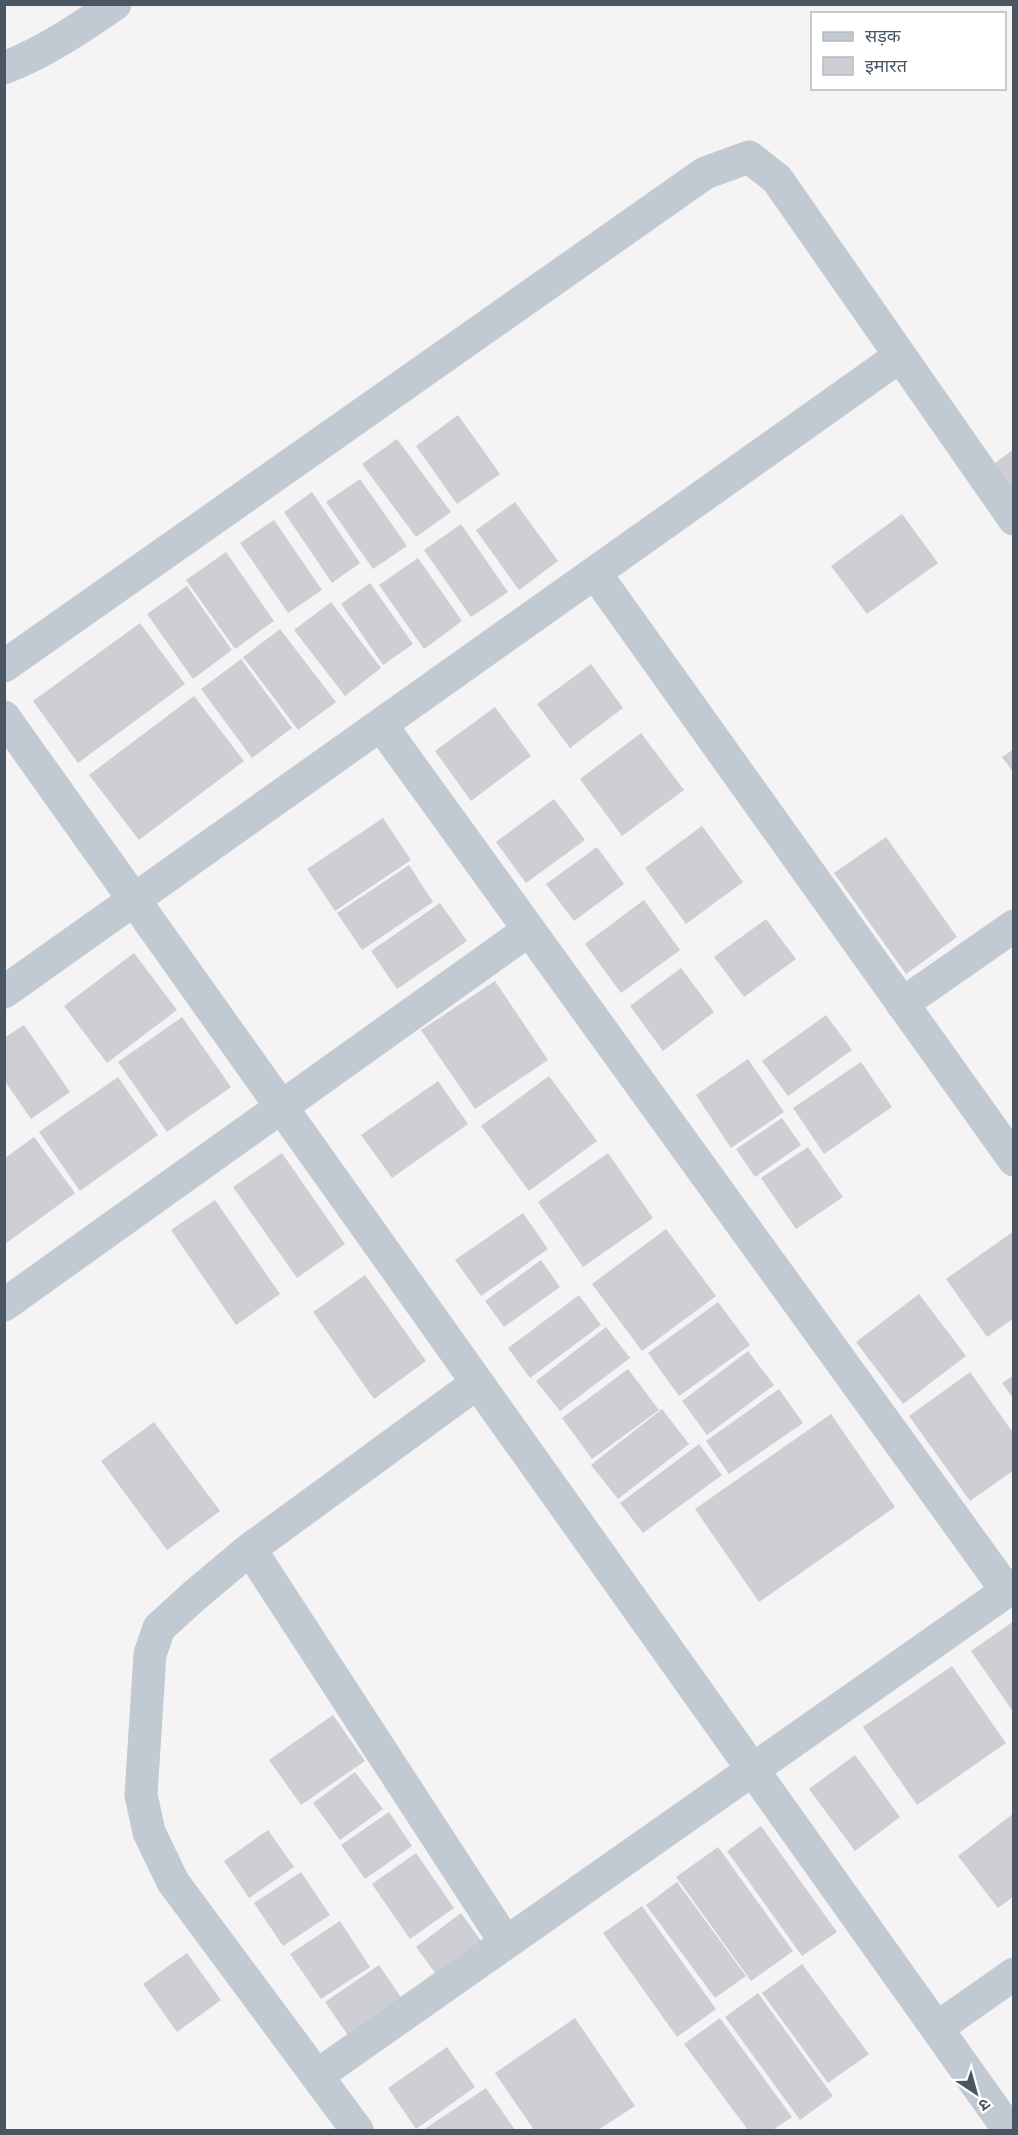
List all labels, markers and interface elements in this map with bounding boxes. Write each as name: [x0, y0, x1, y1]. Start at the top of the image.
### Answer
legend: [811, 12, 1006, 90]
text: सड़क: [865, 25, 902, 47]
text: इमारत: [865, 55, 908, 77]
north arrow: [946, 2063, 1006, 2123]
text: उ: [975, 2094, 994, 2116]

